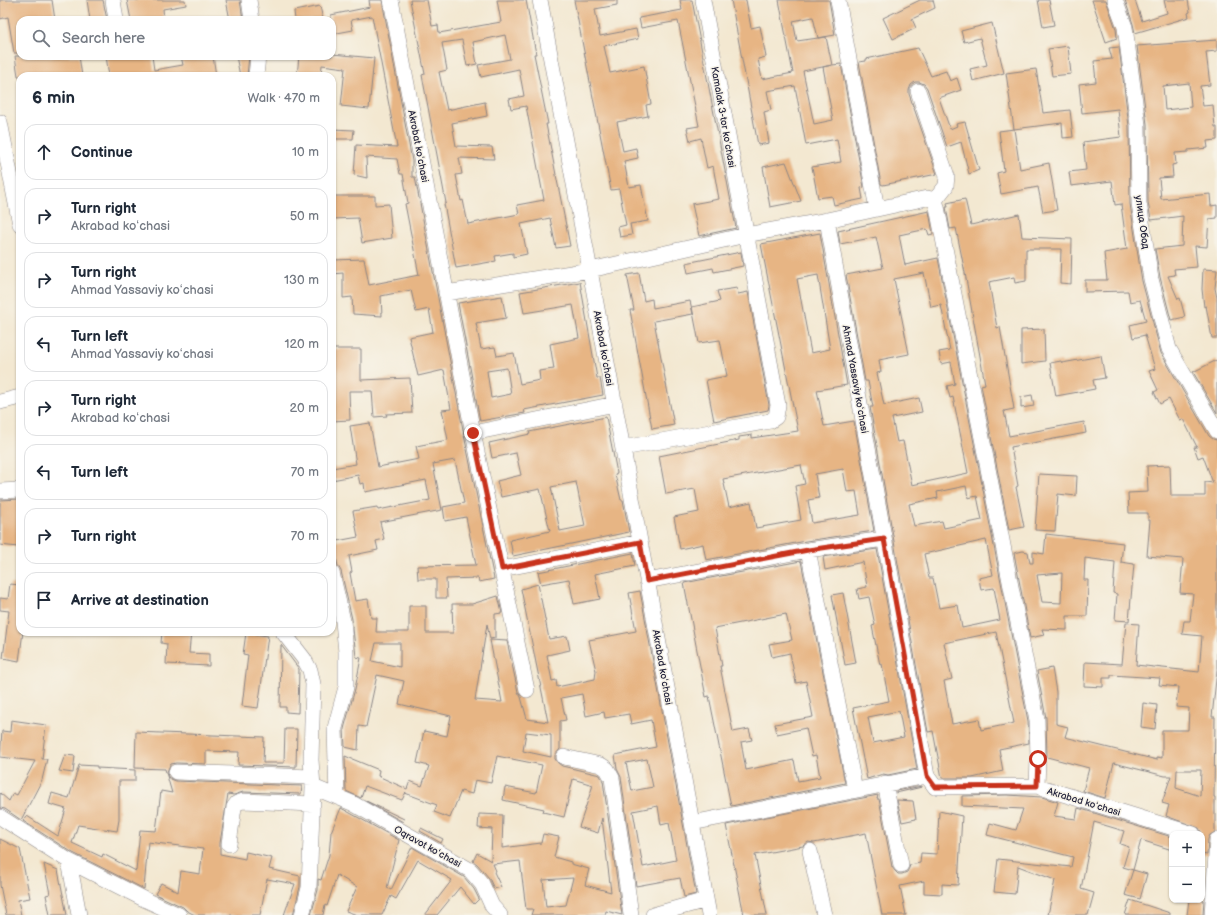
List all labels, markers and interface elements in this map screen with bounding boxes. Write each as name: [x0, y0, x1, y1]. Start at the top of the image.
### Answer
search box: [16, 16, 336, 60]
icon: search: [30, 27, 52, 49]
text: Search here: [62, 29, 145, 48]
street label: Kamalak 3-tor koʻchasi: [708, 66, 738, 169]
text: 6 min: [32, 88, 75, 108]
text: Walk · 470 m: [248, 90, 320, 106]
street label: Akrobat koʻchasi: [405, 109, 431, 183]
icon: ahead: [33, 141, 55, 163]
text: Continue: [71, 143, 133, 162]
text: 10 m: [292, 144, 319, 160]
street label: улица Обод: [1132, 195, 1152, 250]
text: Turn right: [71, 199, 136, 218]
icon: right: [33, 205, 55, 227]
text: 50 m: [290, 208, 319, 224]
text: Akrabad koʻchasi: [71, 218, 170, 234]
text: Turn right: [71, 263, 136, 282]
icon: right: [33, 269, 55, 291]
text: 130 m: [284, 272, 319, 288]
text: Ahmad Yassaviy koʻchasi: [71, 282, 214, 298]
street label: Akrabad koʻchasi: [590, 310, 616, 387]
street label: Ahmad Yassaviy koʻchasi: [840, 324, 870, 434]
text: Turn left: [71, 327, 128, 346]
icon: left: [33, 333, 55, 355]
text: 120 m: [284, 336, 319, 352]
text: Ahmad Yassaviy koʻchasi: [71, 346, 214, 362]
text: Turn right: [71, 391, 136, 410]
icon: right: [33, 397, 55, 419]
text: 20 m: [289, 400, 319, 416]
text: Akrabad koʻchasi: [71, 410, 170, 426]
route end: [464, 424, 482, 442]
icon: left: [33, 461, 55, 483]
text: Turn left: [71, 463, 128, 482]
text: 70 m: [291, 464, 319, 480]
icon: right: [33, 525, 55, 547]
text: Turn right: [71, 527, 136, 546]
text: 70 m: [291, 528, 319, 544]
icon: arrive: [33, 589, 55, 611]
text: Arrive at destination: [71, 591, 209, 610]
street label: Akrabad koʻchasi: [649, 629, 675, 706]
route start: [1029, 750, 1047, 768]
street label: Akrabad koʻchasi: [1046, 785, 1122, 819]
street label: Oqravot koʻchasi: [392, 823, 463, 870]
map controls: [1169, 831, 1205, 903]
button: +: [1169, 831, 1205, 867]
button: −: [1169, 867, 1205, 903]

